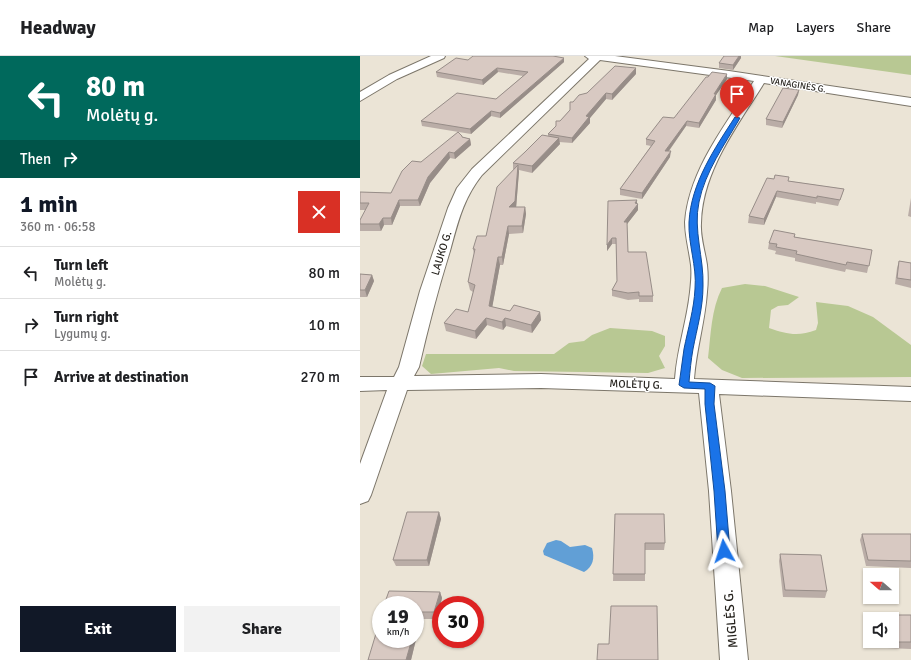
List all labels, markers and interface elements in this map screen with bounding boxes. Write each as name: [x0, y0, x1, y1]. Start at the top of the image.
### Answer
text: Headway: [20, 16, 96, 40]
text: Map: [748, 19, 774, 36]
text: Layers: [796, 19, 835, 36]
text: Share: [857, 19, 891, 36]
text: 80 m: [86, 70, 145, 104]
icon: left: [20, 72, 72, 124]
street label: VANAGINĖS G.: [769, 75, 827, 95]
pin: [720, 77, 754, 118]
icon: arrive: [726, 83, 748, 105]
text: Molėtų g.: [86, 104, 158, 126]
icon: right: [59, 148, 81, 170]
text: Then: [20, 150, 51, 168]
text: 1 min: [20, 189, 78, 219]
button: close: [298, 191, 340, 233]
text: 360 m · 06:58: [20, 219, 96, 235]
street label: LAUKO G.: [429, 229, 454, 277]
text: Turn left: [54, 256, 108, 274]
icon: left: [20, 262, 42, 284]
text: 80 m: [309, 264, 340, 282]
text: Molėtų g.: [54, 274, 106, 290]
text: Turn right: [54, 308, 119, 326]
icon: right: [20, 314, 42, 336]
text: 10 m: [309, 316, 340, 334]
text: Lygumų g.: [54, 326, 111, 342]
icon: arrive: [20, 366, 42, 388]
text: Arrive at destination: [54, 368, 189, 386]
text: 270 m: [300, 368, 340, 386]
street label: MOLĖTŲ G.: [609, 376, 663, 392]
position arrow: [703, 530, 745, 572]
north arrow: [863, 568, 899, 604]
map controls: [863, 568, 899, 648]
street label: MIGLĖS G.: [720, 589, 742, 649]
speed limit sign: 30: [432, 596, 484, 648]
text: 19: [387, 604, 409, 629]
button: Exit: [20, 606, 176, 652]
button: Share: [184, 606, 340, 652]
button: sound: [863, 612, 899, 648]
text: km/h: [387, 626, 409, 638]

